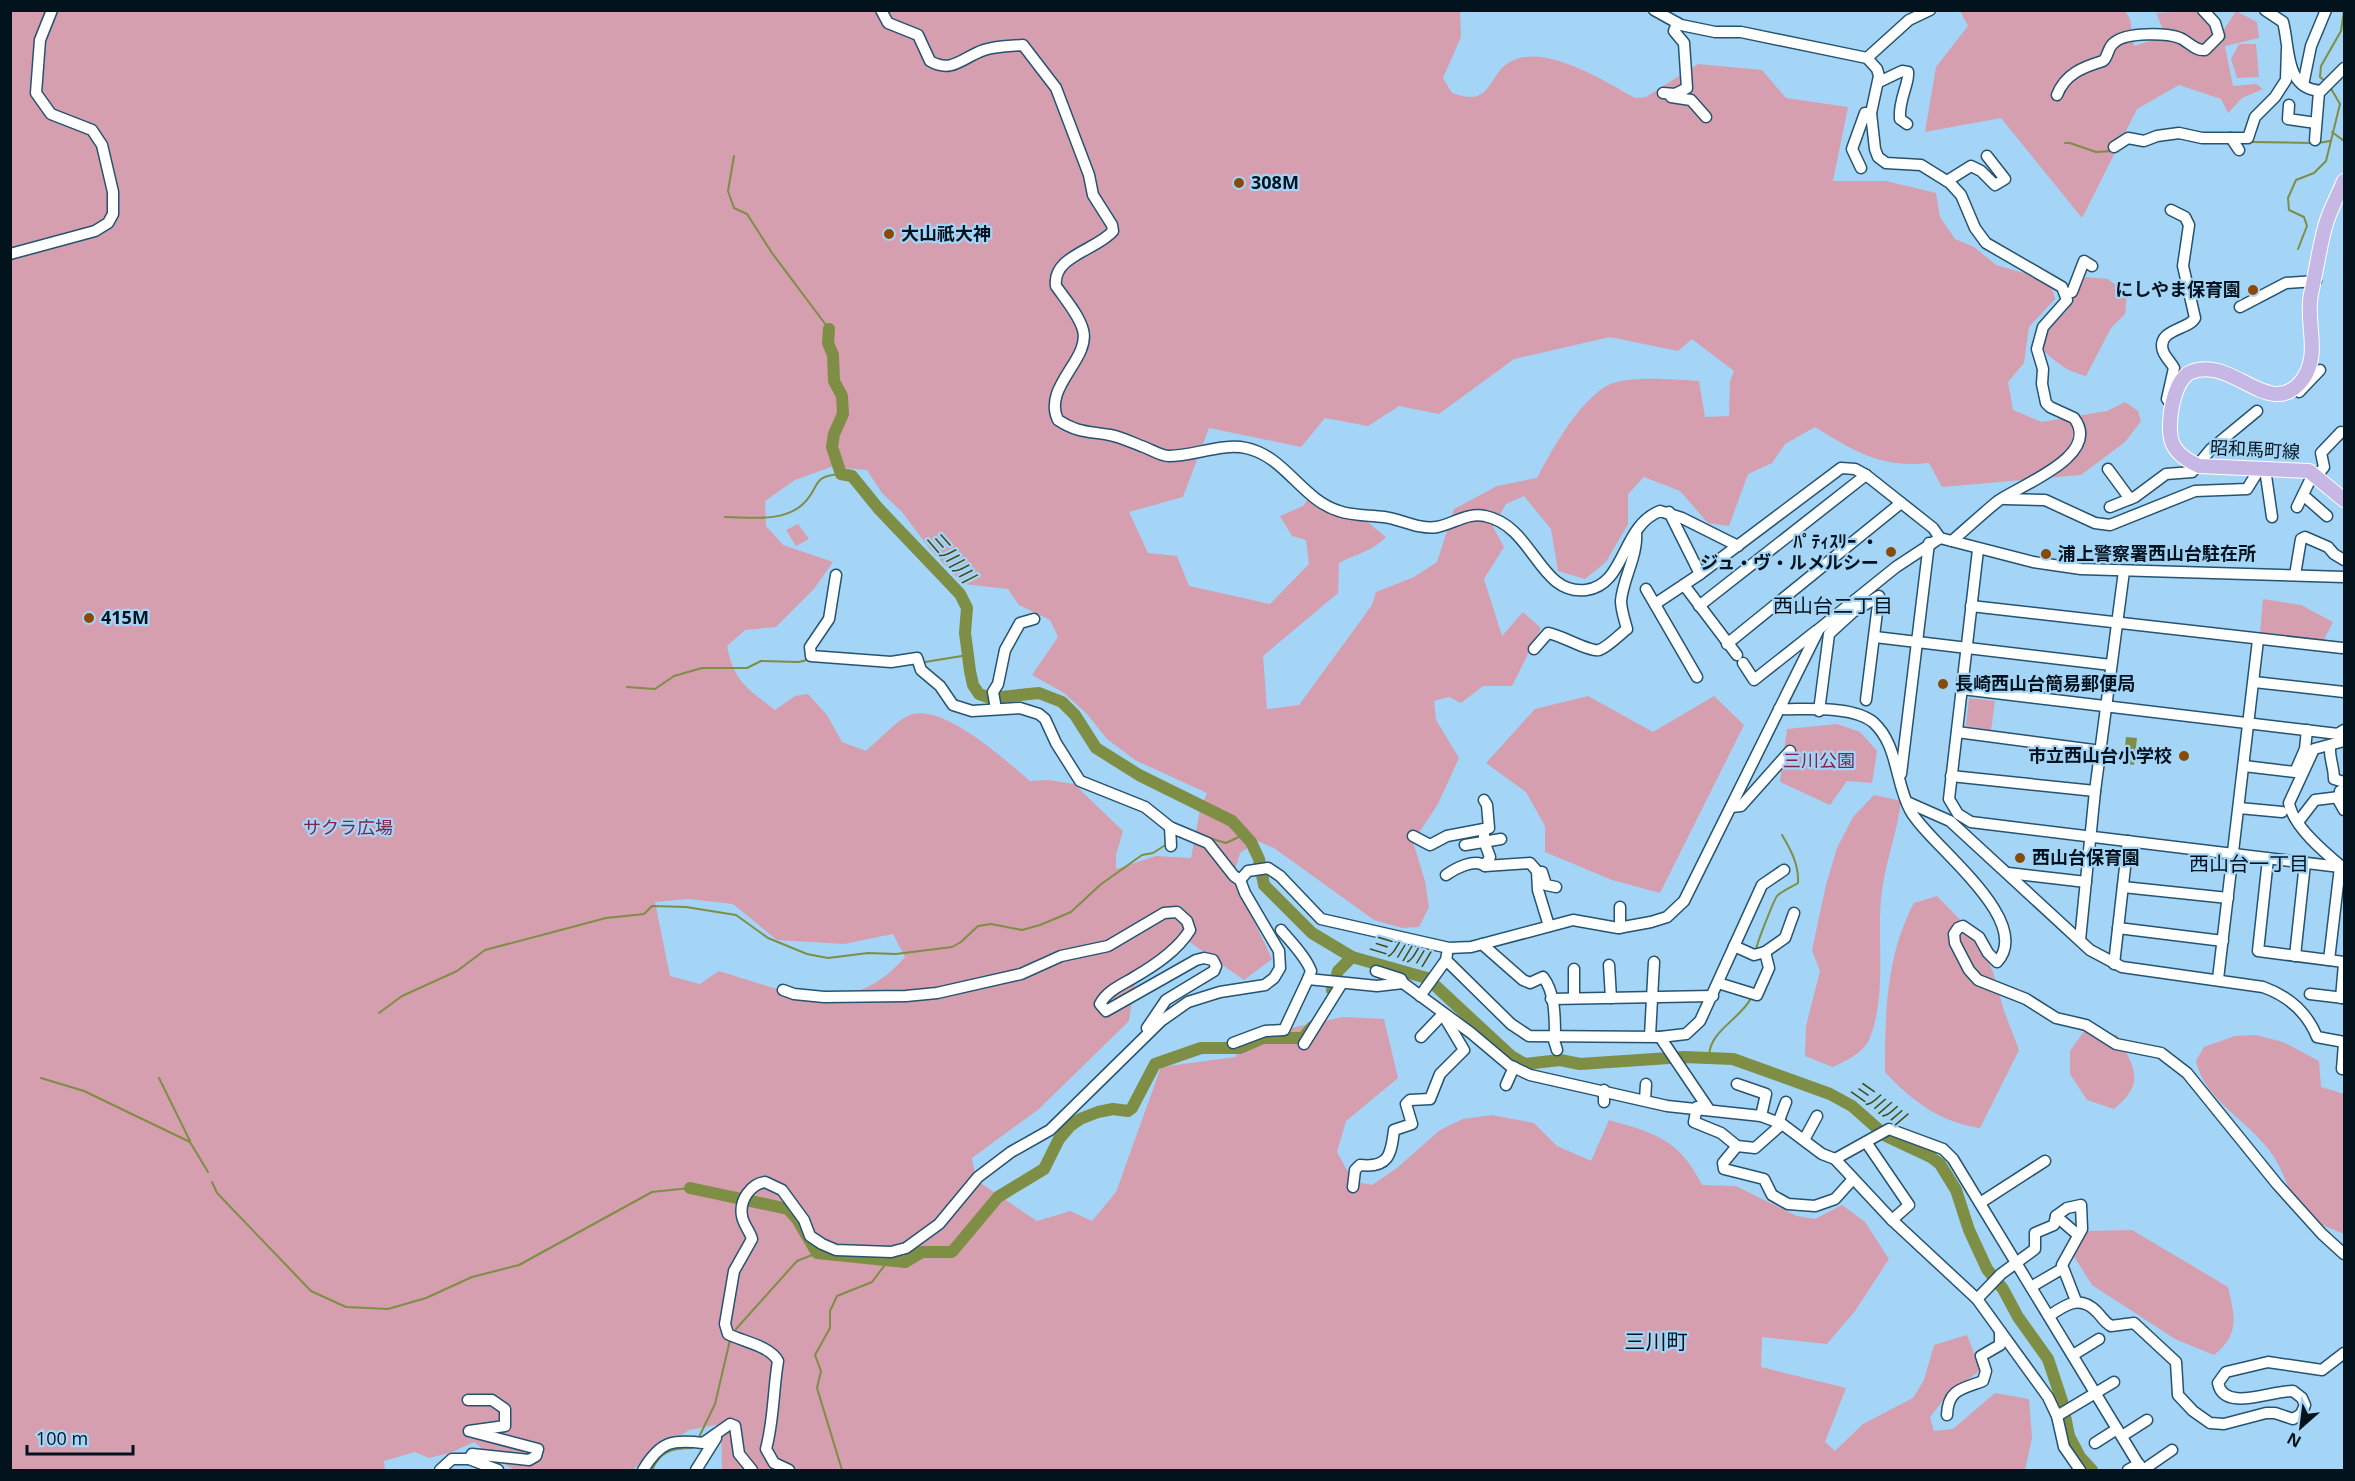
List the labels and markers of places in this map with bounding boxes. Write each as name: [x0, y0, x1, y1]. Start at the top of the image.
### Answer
place label: 308M: [1251, 170, 1299, 194]
marker: 308M: [1232, 176, 1246, 190]
place label: 大山祇大神: [901, 221, 991, 245]
marker: 大山祇大神: [882, 227, 896, 241]
place label: にしやま保育園: [2115, 277, 2241, 301]
marker: にしやま保育園: [2246, 283, 2260, 297]
place label: ﾊﾟﾃｨｽﾘｰ ・ ジュ・ヴ・ルメルシー: [1700, 529, 1879, 574]
place label: 浦上警察署西山台駐在所: [2058, 541, 2256, 565]
marker: ﾊﾟﾃｨｽﾘｰ ・ ジュ・ヴ・ルメルシー: [1884, 545, 1898, 559]
marker: 浦上警察署西山台駐在所: [2039, 547, 2053, 561]
place label: 415M: [101, 605, 149, 629]
marker: 415M: [82, 611, 96, 625]
place label: 長崎西山台簡易郵便局: [1955, 671, 2135, 695]
marker: 長崎西山台簡易郵便局: [1936, 677, 1950, 691]
place label: 市立西山台小学校: [2028, 743, 2172, 767]
marker: 市立西山台小学校: [2177, 749, 2191, 763]
place label: 西山台保育園: [2032, 845, 2140, 869]
marker: 西山台保育園: [2013, 851, 2027, 865]

